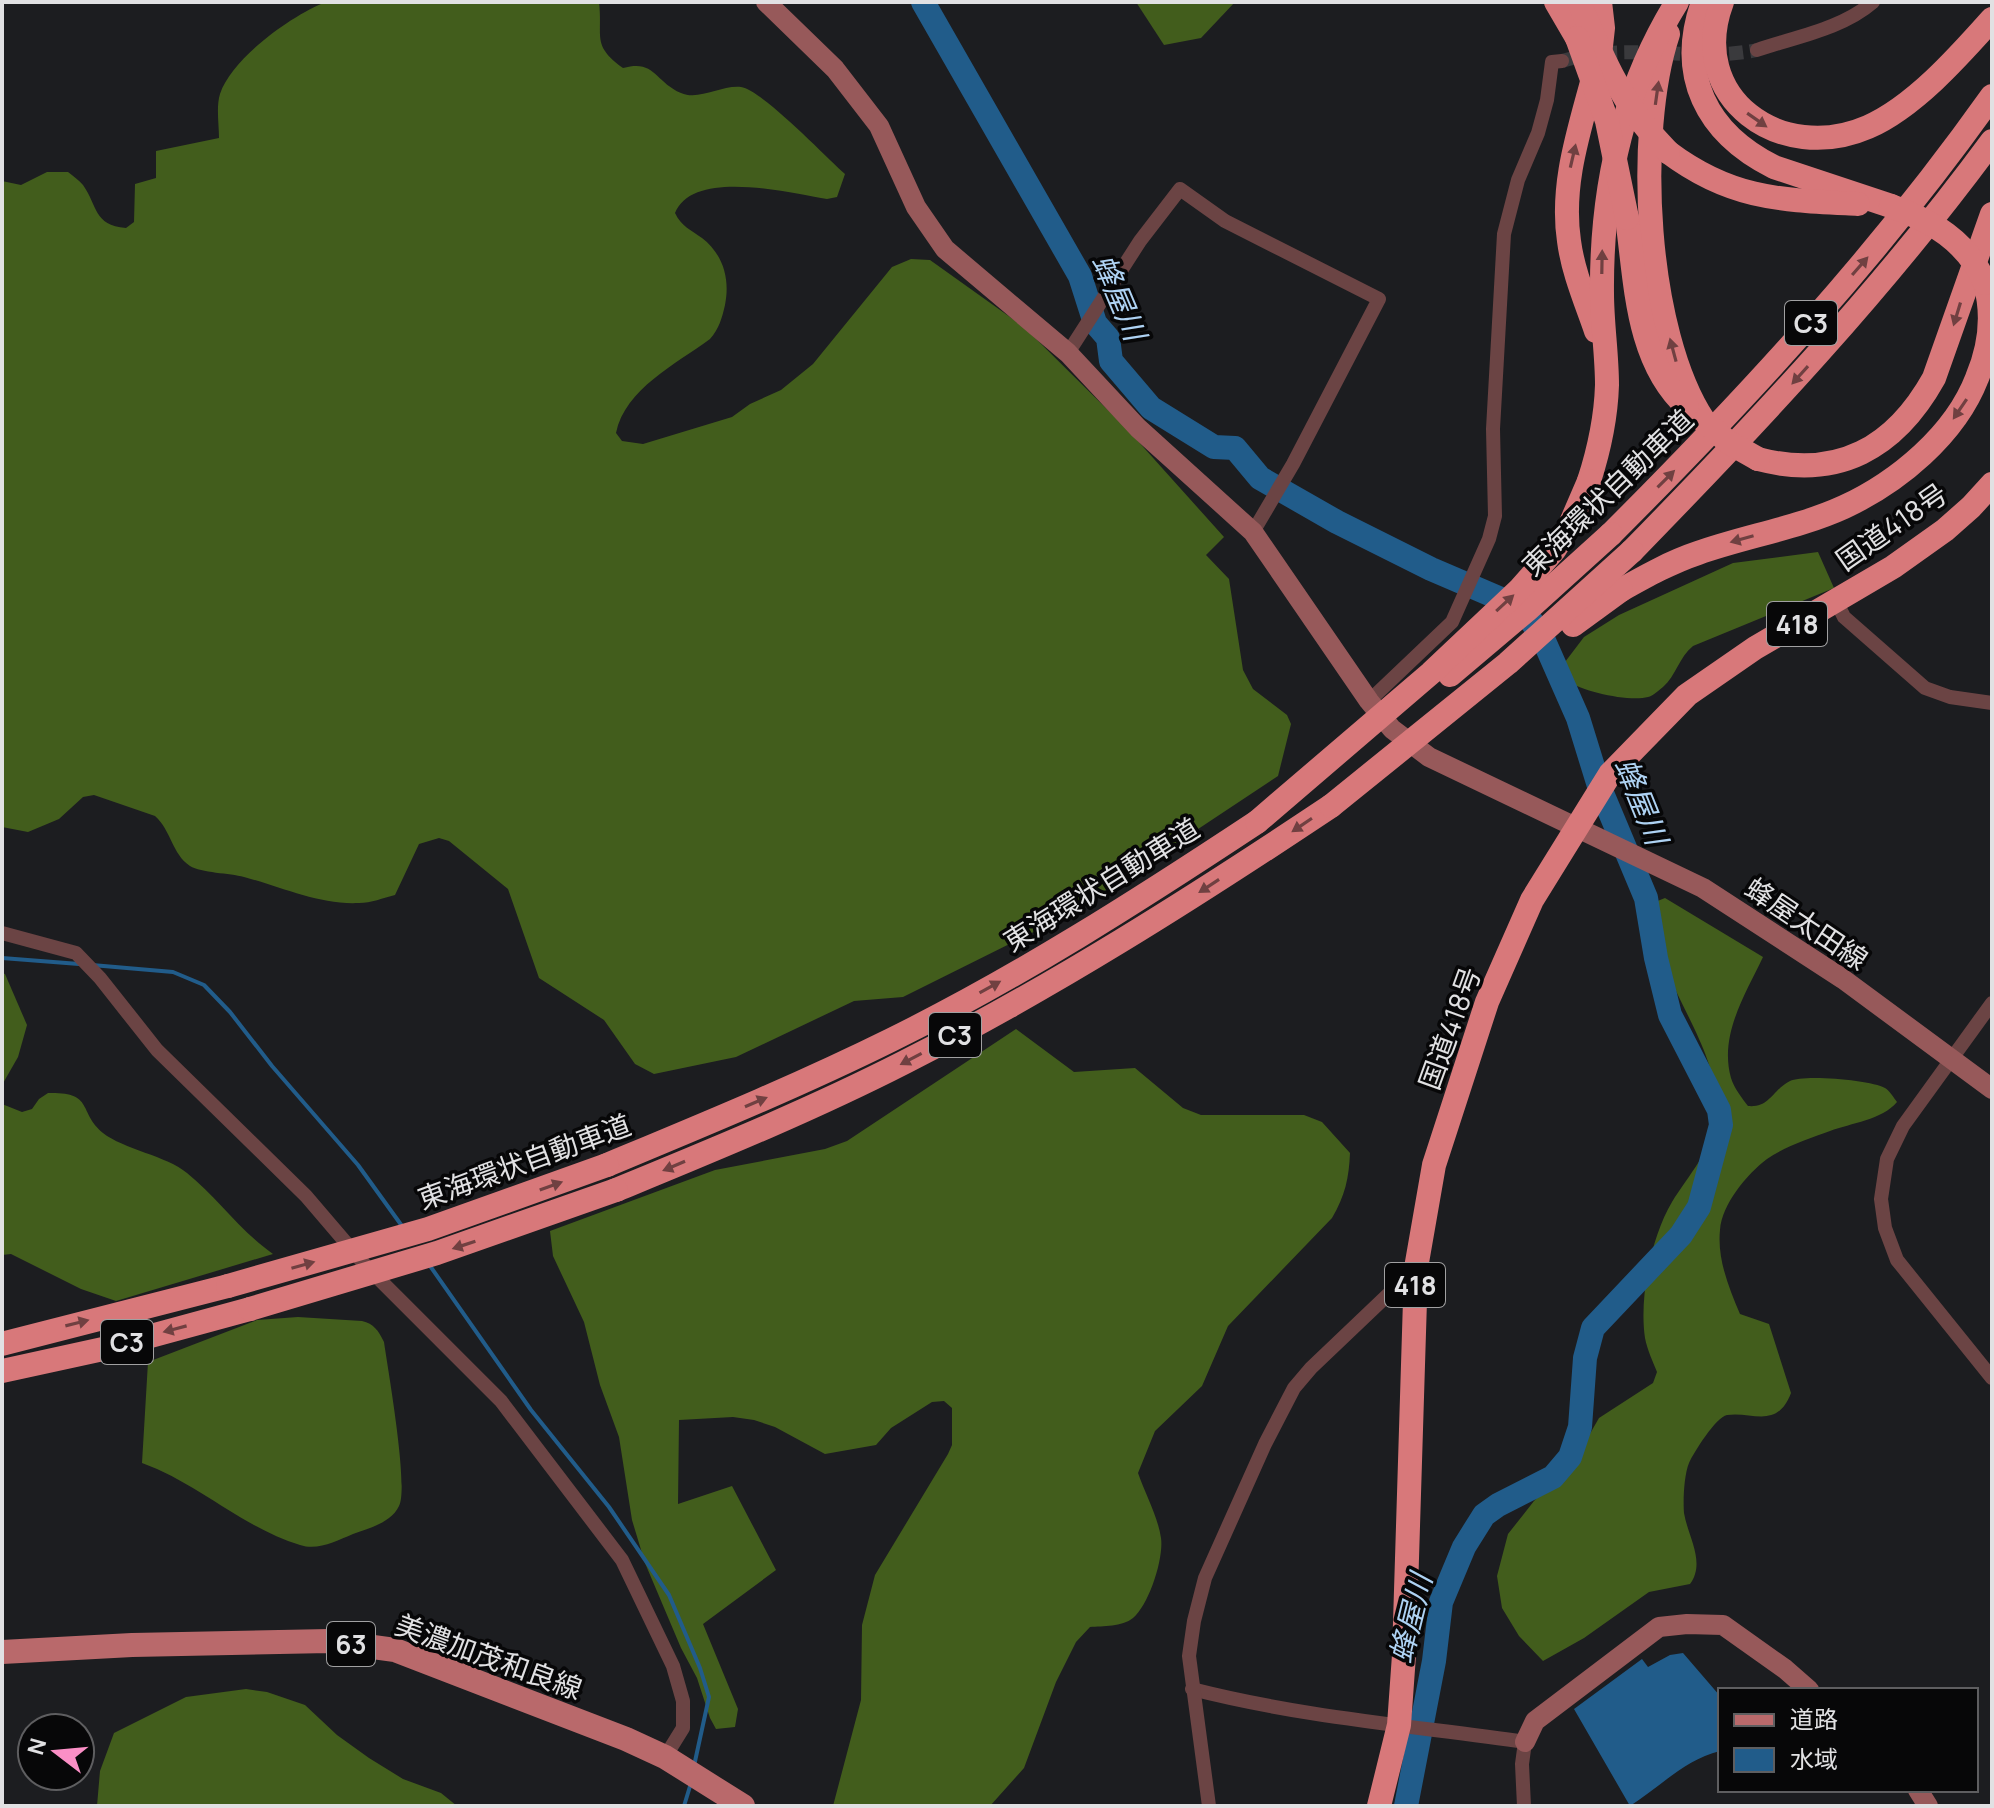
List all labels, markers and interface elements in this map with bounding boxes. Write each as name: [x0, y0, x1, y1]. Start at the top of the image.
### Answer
one-way arrow: [1651, 80, 1664, 105]
one-way arrow: [1747, 112, 1768, 127]
one-way arrow: [1567, 144, 1580, 169]
water label: 蜂屋川: [1084, 248, 1158, 349]
one-way arrow: [1596, 249, 1608, 274]
one-way arrow: [1851, 256, 1868, 276]
road number: C3: [1785, 301, 1837, 345]
one-way arrow: [1950, 302, 1963, 326]
one-way arrow: [1666, 338, 1678, 363]
one-way arrow: [1792, 365, 1810, 384]
one-way arrow: [1952, 399, 1967, 420]
street label: 東海環状自動車道: [1513, 401, 1701, 583]
one-way arrow: [1656, 470, 1675, 489]
street label: 国道418号: [1828, 474, 1954, 578]
one-way arrow: [1730, 533, 1754, 546]
one-way arrow: [1495, 595, 1514, 613]
road number: 418: [1767, 602, 1827, 646]
water label: 蜂屋川: [1606, 752, 1679, 853]
street label: 東海環状自動車道: [996, 809, 1206, 959]
one-way arrow: [1292, 817, 1313, 832]
street label: 蜂屋太田線: [1738, 868, 1876, 978]
one-way arrow: [1198, 879, 1219, 894]
street label: 国道418号: [1409, 962, 1489, 1094]
one-way arrow: [978, 980, 1001, 994]
road number: C3: [929, 1013, 981, 1057]
one-way arrow: [900, 1052, 923, 1065]
one-way arrow: [745, 1096, 768, 1109]
street label: 東海環状自動車道: [412, 1105, 636, 1217]
one-way arrow: [662, 1159, 686, 1172]
one-way arrow: [539, 1179, 563, 1192]
one-way arrow: [451, 1239, 475, 1251]
one-way arrow: [291, 1259, 316, 1271]
road number: 418: [1385, 1263, 1445, 1307]
one-way arrow: [65, 1317, 90, 1329]
road number: C3: [101, 1320, 153, 1364]
one-way arrow: [162, 1324, 187, 1336]
water label: 蜂屋川: [1379, 1566, 1442, 1667]
street label: 美濃加茂和良線: [390, 1605, 588, 1707]
road number: 63: [327, 1622, 375, 1666]
legend: [1718, 1688, 1978, 1792]
text: 道路: [1790, 1702, 1838, 1735]
north arrow: [16, 1712, 96, 1792]
text: N: [20, 1735, 53, 1758]
text: 水域: [1790, 1742, 1838, 1775]

